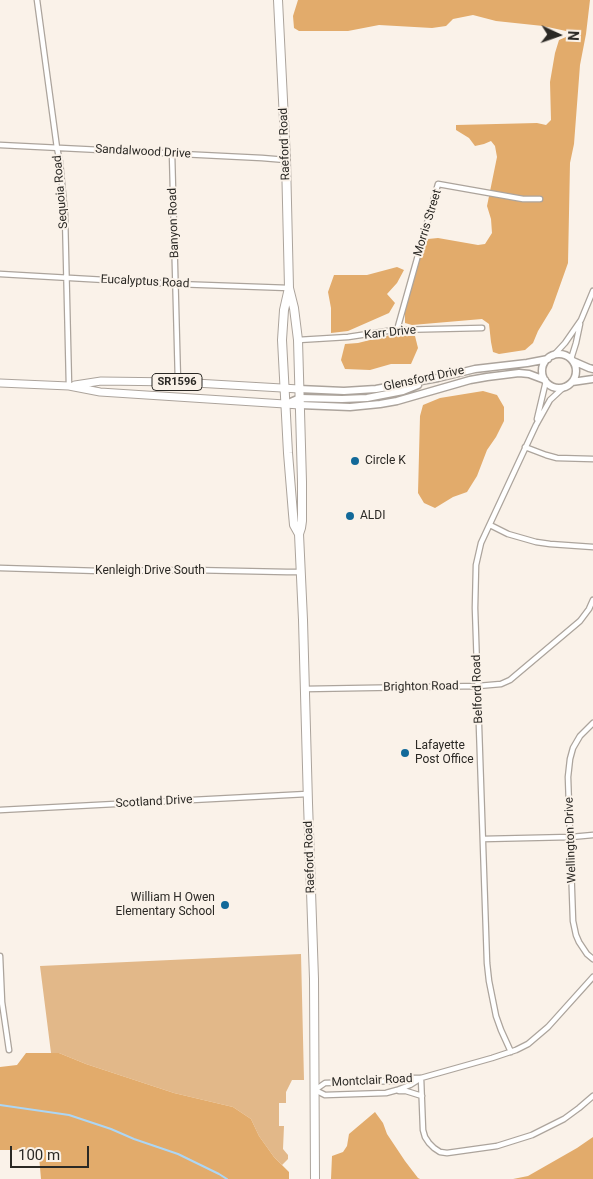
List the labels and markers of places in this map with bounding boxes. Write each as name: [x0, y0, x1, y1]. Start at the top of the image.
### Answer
place label: Circle K: [365, 454, 406, 468]
marker: Circle K: [349, 455, 361, 467]
place label: ALDI: [360, 509, 385, 523]
marker: ALDI: [344, 510, 356, 522]
place label: Lafayette Post Office: [415, 739, 474, 767]
marker: Lafayette Post Office: [399, 747, 411, 759]
place label: William H Owen Elementary School: [115, 891, 215, 919]
marker: William H Owen Elementary School: [219, 899, 231, 911]

